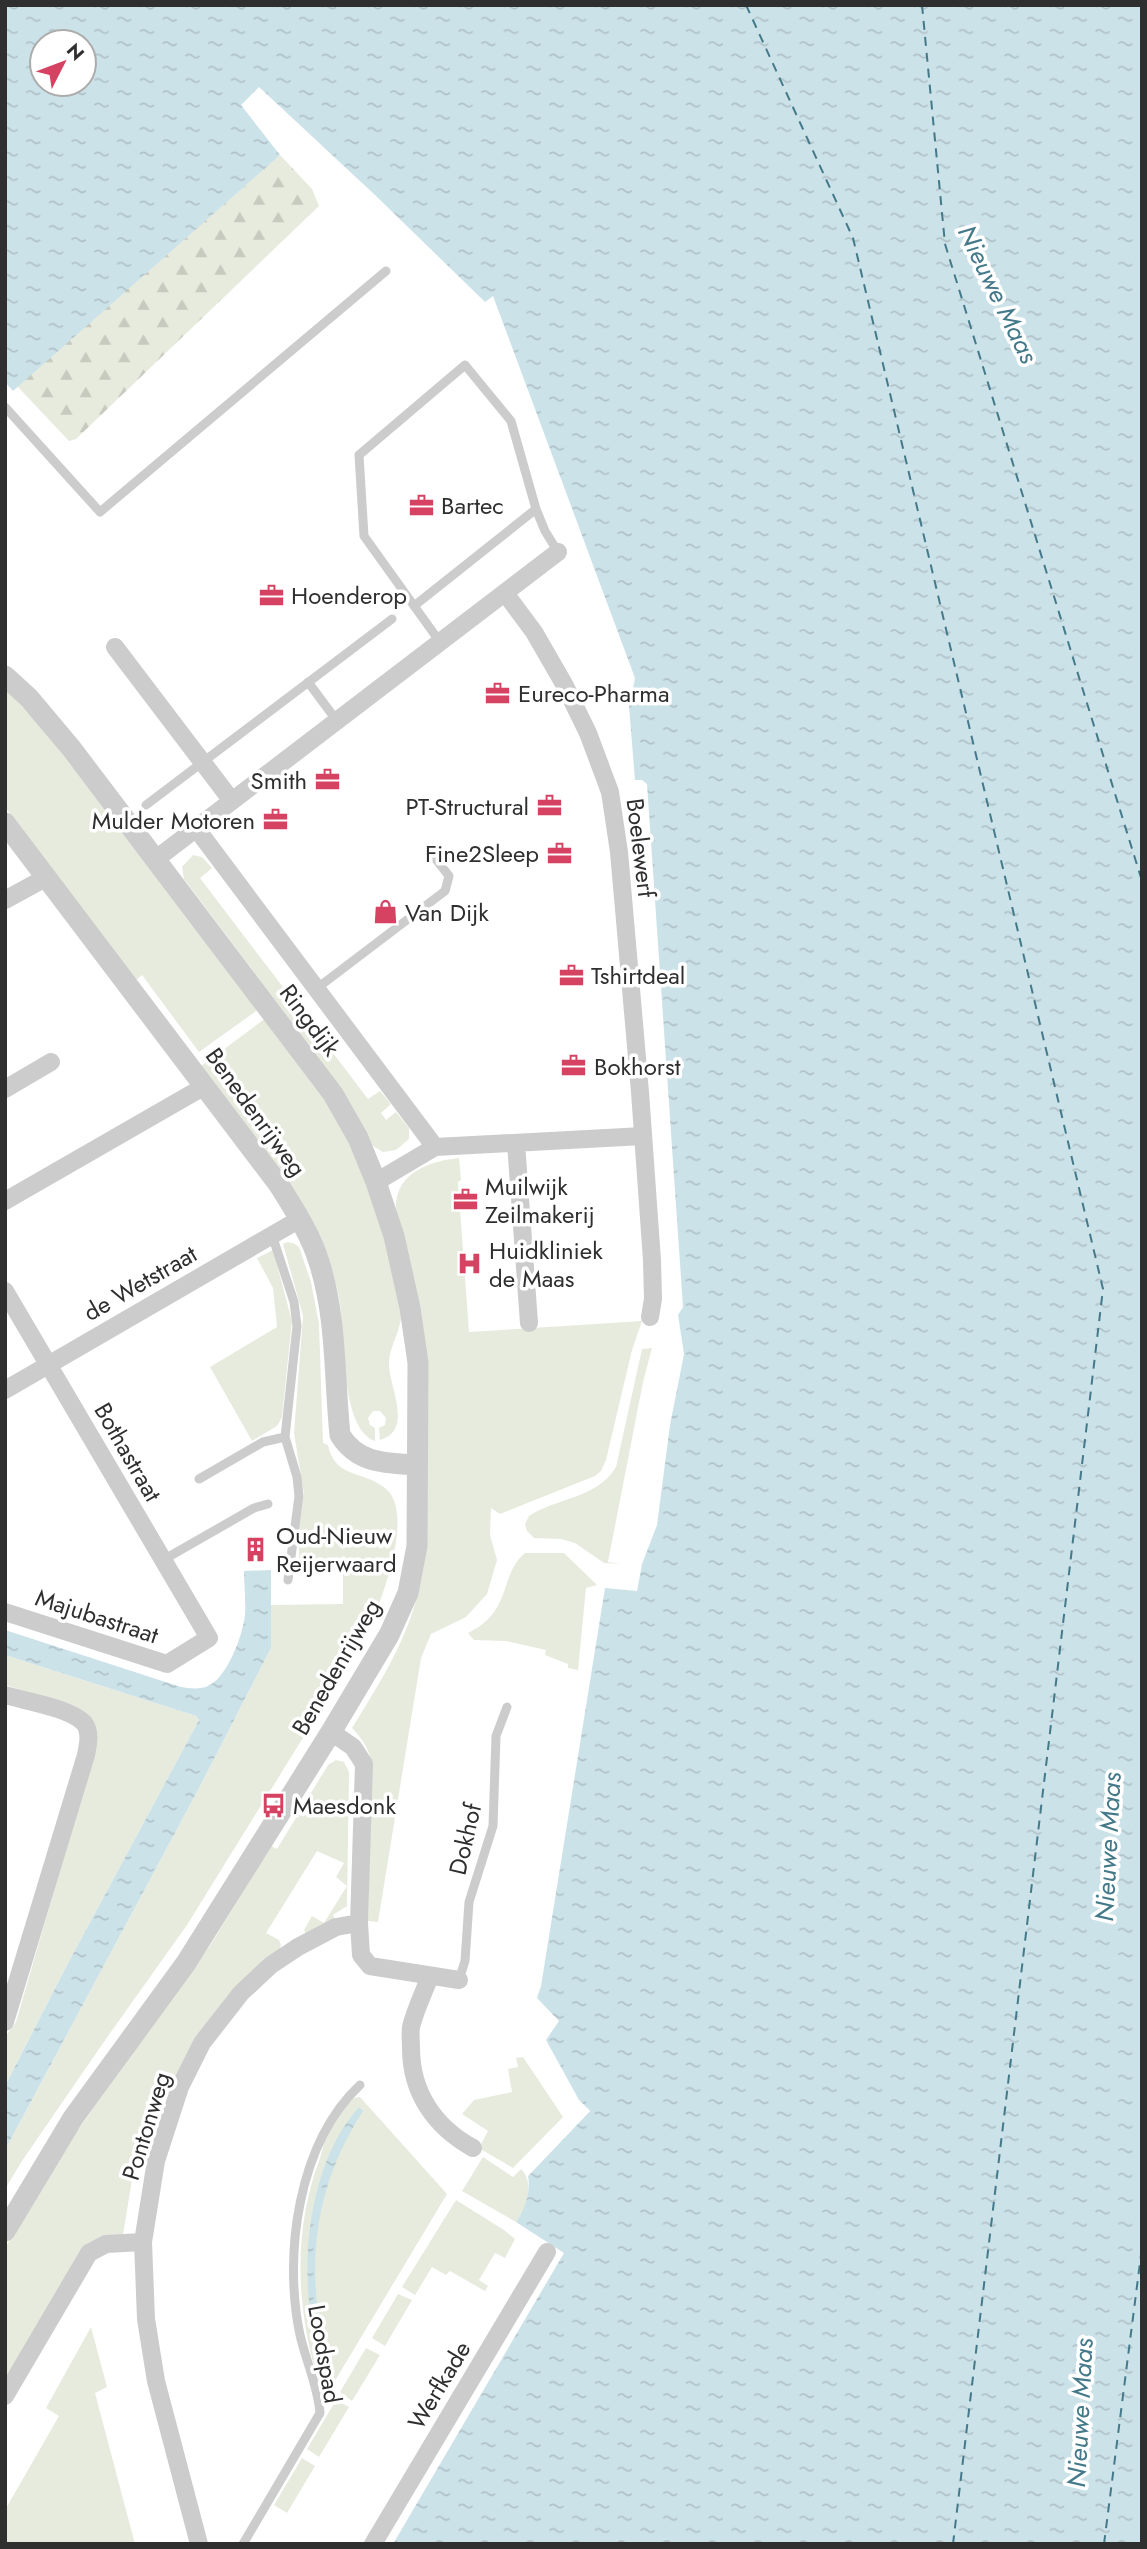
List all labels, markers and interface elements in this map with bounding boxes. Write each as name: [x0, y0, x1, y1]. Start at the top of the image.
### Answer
north arrow: [28, 28, 98, 98]
text: N: [60, 37, 90, 67]
water label: Nieuwe Maas: [948, 219, 1048, 370]
place label: Bartec: [441, 488, 504, 523]
office icon: Bartec: [407, 491, 435, 519]
place label: Hoenderop: [291, 578, 407, 613]
office icon: Hoenderop: [257, 581, 285, 609]
place label: Eureco-Pharma: [518, 676, 669, 711]
office icon: Eureco-Pharma: [484, 679, 512, 707]
place label: Smith: [251, 763, 307, 798]
office icon: Smith: [313, 766, 341, 794]
place label: PT-Structural: [405, 789, 529, 824]
office icon: PT-Structural: [535, 792, 563, 820]
street label: Boelewerf: [618, 796, 665, 901]
place label: Mulder Motoren: [92, 803, 255, 838]
office icon: Mulder Motoren: [261, 806, 289, 834]
place label: Fine2Sleep: [425, 836, 539, 871]
office icon: Fine2Sleep: [545, 839, 573, 867]
place label: Van Dijk: [405, 895, 489, 930]
shop icon: Van Dijk: [371, 898, 399, 926]
place label: Tshirtdeal: [591, 958, 685, 993]
office icon: Tshirtdeal: [557, 961, 585, 989]
street label: Ringdijk: [271, 977, 349, 1064]
street label: Benedenrijweg: [197, 1040, 315, 1184]
place label: Bokhorst: [594, 1049, 681, 1084]
office icon: Bokhorst: [560, 1052, 588, 1080]
place label: Muilwijk Zeilmakerij: [485, 1169, 595, 1232]
office icon: Muilwijk Zeilmakerij: [451, 1186, 479, 1214]
place label: Huidkliniek de Maas: [489, 1233, 603, 1296]
street label: de Wetstraat: [77, 1236, 203, 1330]
hospital icon: Huidkliniek de Maas: [455, 1250, 483, 1278]
street label: Bothastraat: [86, 1396, 171, 1508]
place label: Oud-Nieuw Reijerwaard: [276, 1518, 397, 1581]
building icon: Oud-Nieuw Reijerwaard: [242, 1535, 270, 1563]
street label: Majubastraat: [31, 1580, 163, 1652]
street label: Benedenrijweg: [283, 1593, 389, 1741]
water label: Nieuwe Maas: [1085, 1771, 1131, 1923]
place label: Maesdonk: [293, 1788, 396, 1823]
bus stop icon: Maesdonk: [259, 1791, 287, 1819]
street label: Dokhof: [440, 1799, 490, 1878]
street label: Pontonweg: [113, 2068, 179, 2184]
street label: Loodspad: [299, 2302, 351, 2406]
street label: Werfkade: [399, 2334, 479, 2436]
water label: Nieuwe Maas: [1057, 2337, 1103, 2489]

